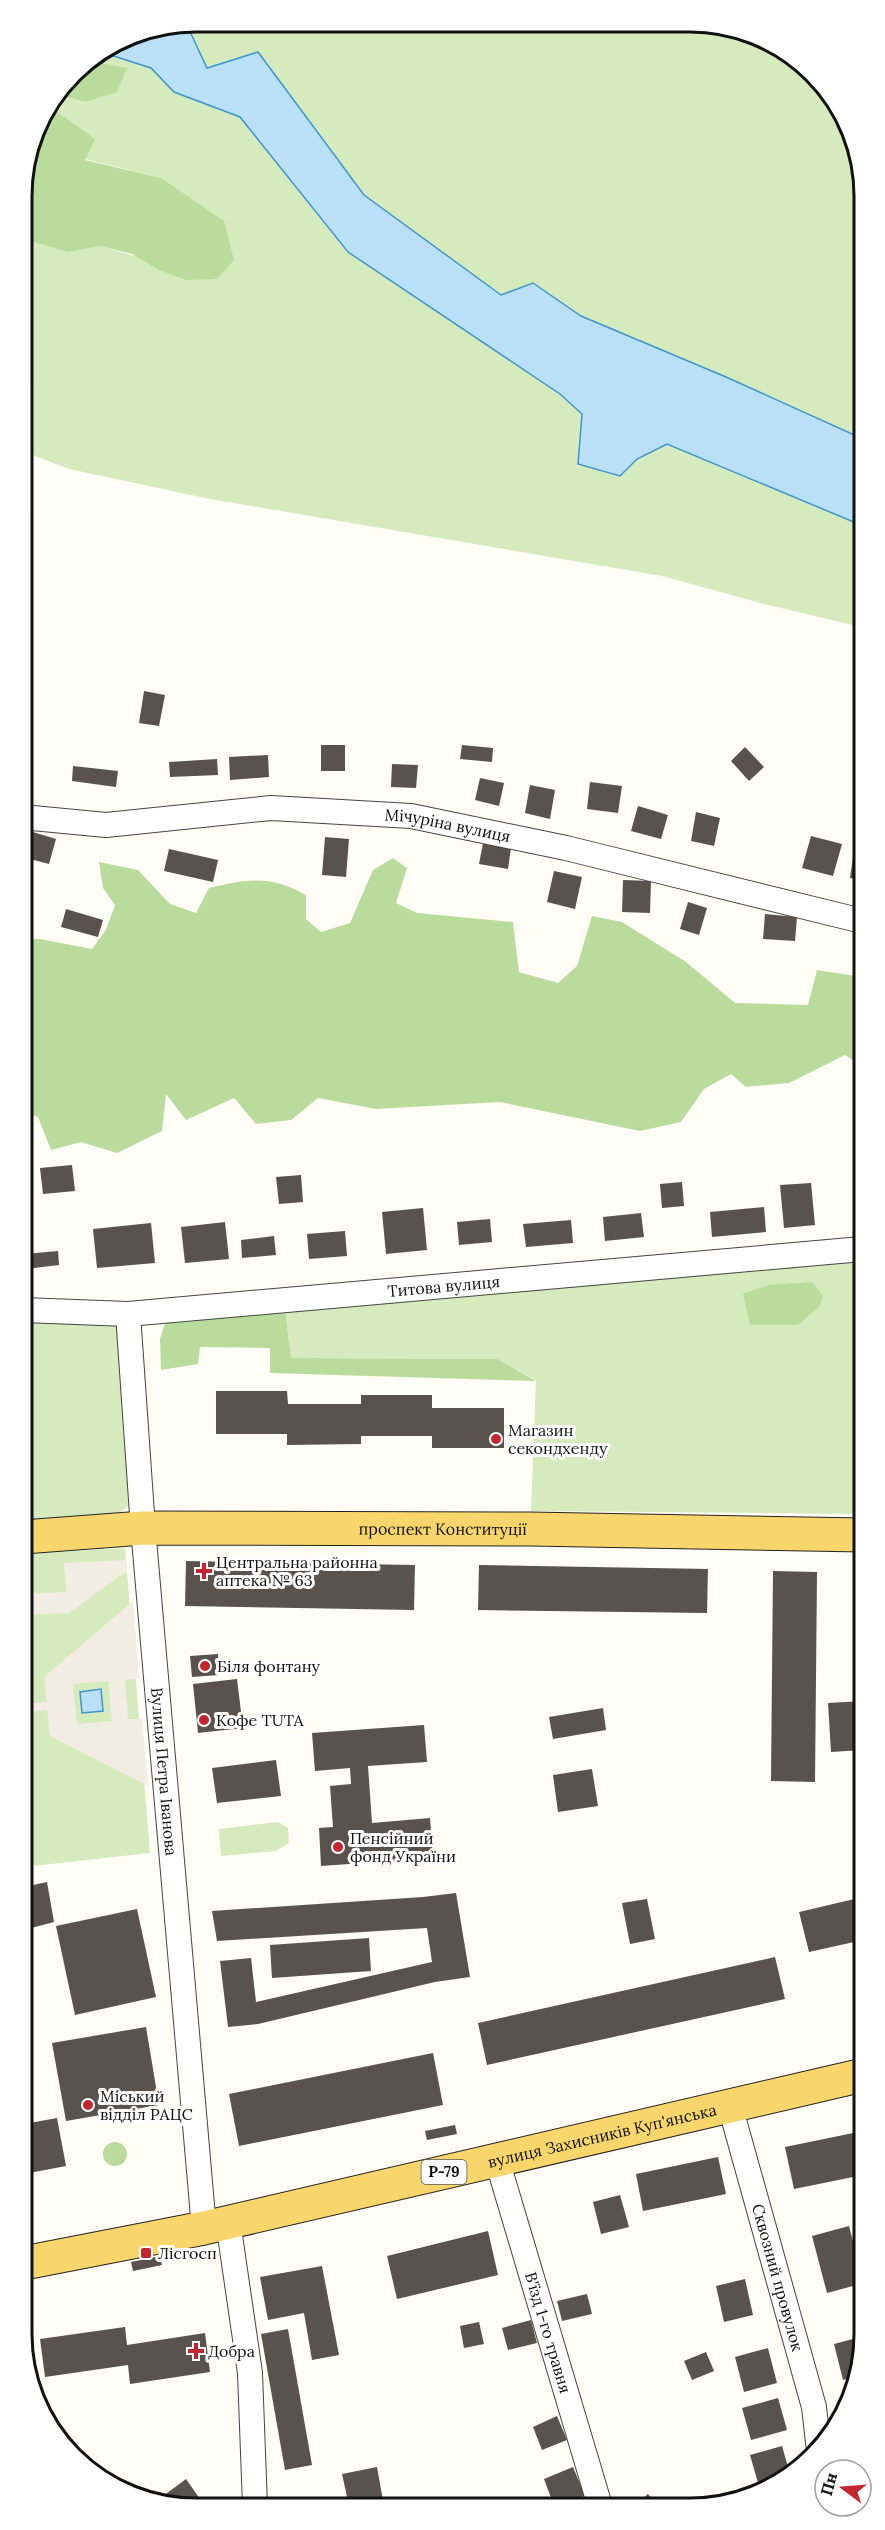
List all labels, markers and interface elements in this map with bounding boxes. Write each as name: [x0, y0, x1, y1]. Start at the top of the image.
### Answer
street label: Мічуріна вулиця: [384, 805, 512, 846]
street label: Титова вулиця: [387, 1271, 501, 1301]
place label: Магазин секондхенду: [508, 1420, 608, 1458]
marker: Магазин секондхенду: [489, 1432, 503, 1446]
street label: проспект Конституції: [359, 1519, 527, 1539]
place label: Центральна районна аптека № 63: [216, 1552, 378, 1590]
marker: Центральна районна аптека № 63: [197, 1564, 211, 1578]
place label: Біля фонтану: [217, 1656, 321, 1676]
marker: Біля фонтану: [198, 1659, 212, 1673]
street label: Вулиця Петра Іванова: [147, 1687, 182, 1857]
place label: Кофе TUTA: [216, 1710, 305, 1730]
marker: Кофе TUTA: [197, 1713, 211, 1727]
place label: Пенсійний фонд України: [350, 1828, 456, 1866]
marker: Пенсійний фонд України: [331, 1840, 345, 1854]
place label: Міський відділ РАЦС: [100, 2086, 193, 2124]
marker: Міський відділ РАЦС: [81, 2098, 95, 2112]
street label: вулиця Захисників Куп'янська: [486, 2099, 718, 2172]
road number: Р-79: [422, 2160, 466, 2184]
street label: Сквозний провулок: [748, 2201, 808, 2354]
place label: Лісгосп: [158, 2243, 217, 2263]
marker: Лісгосп: [139, 2246, 153, 2260]
street label: В'їзд 1-го травня: [521, 2269, 576, 2396]
place label: Добра: [208, 2341, 255, 2361]
marker: Добра: [189, 2344, 203, 2358]
north arrow: [813, 2458, 873, 2518]
text: Пн: [816, 2470, 841, 2498]

